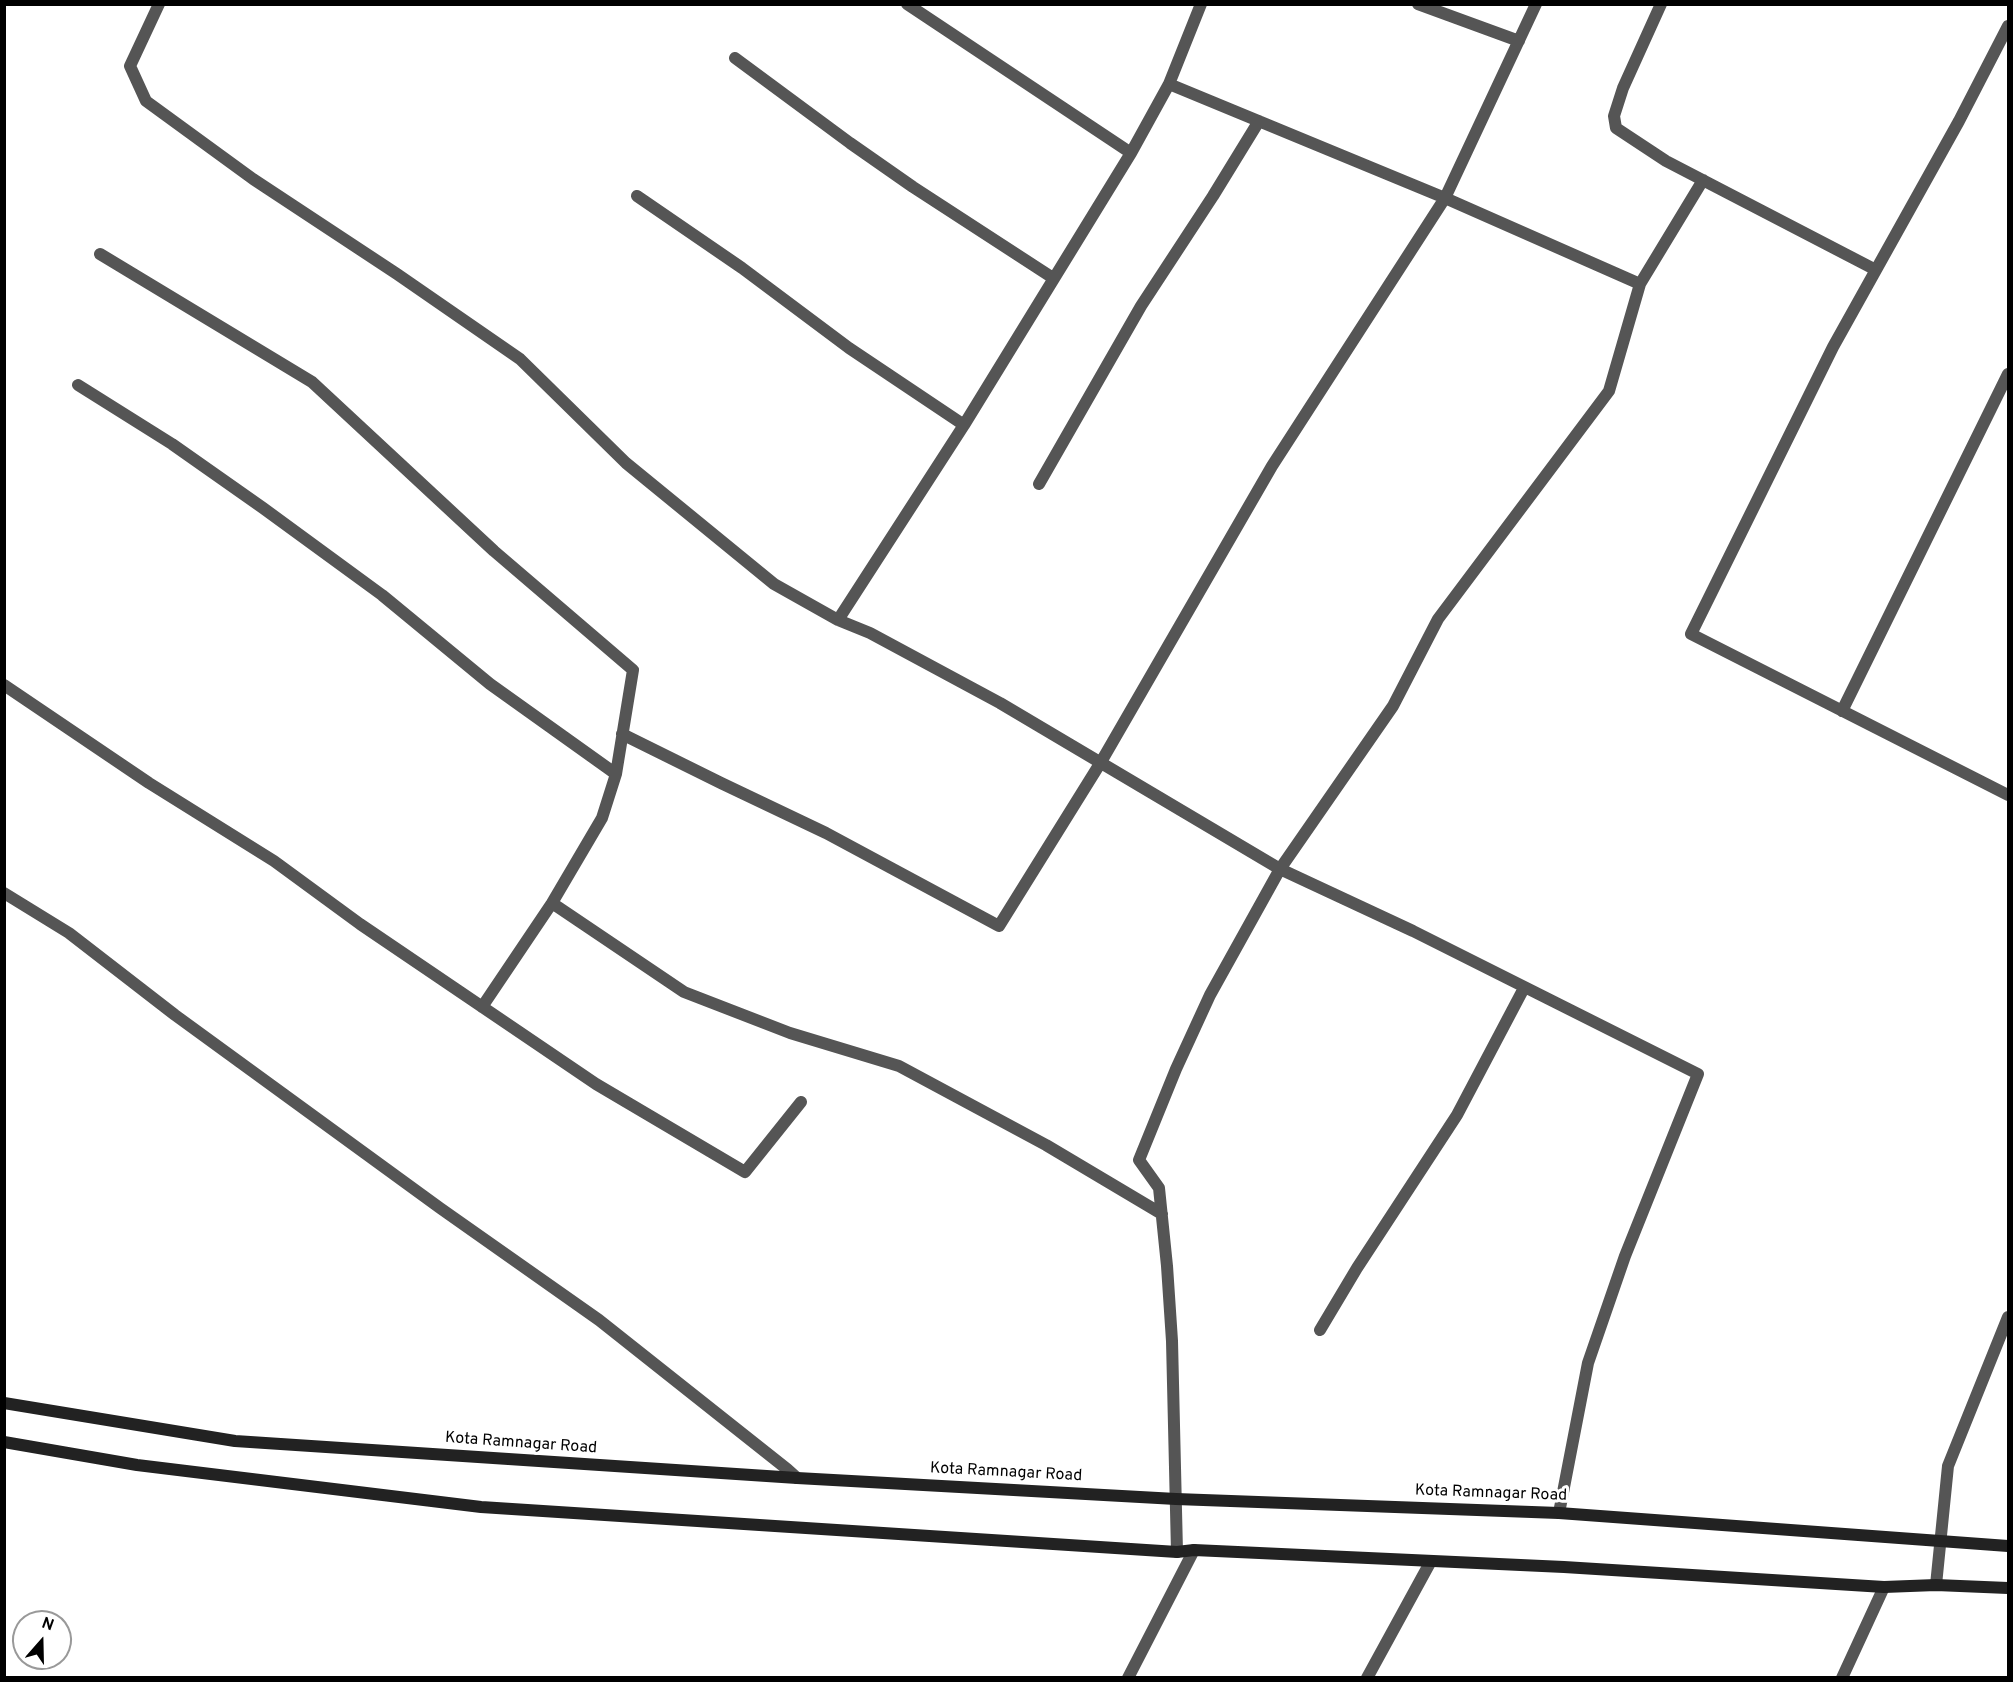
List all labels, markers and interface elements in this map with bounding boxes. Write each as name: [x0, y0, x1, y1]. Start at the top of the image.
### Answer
street label: Kota Ramnagar Road: [444, 1429, 598, 1459]
street label: Kota Ramnagar Road: [929, 1459, 1083, 1487]
street label: Kota Ramnagar Road: [1415, 1482, 1567, 1506]
north arrow: [12, 1610, 72, 1670]
text: N: [39, 1614, 56, 1636]

